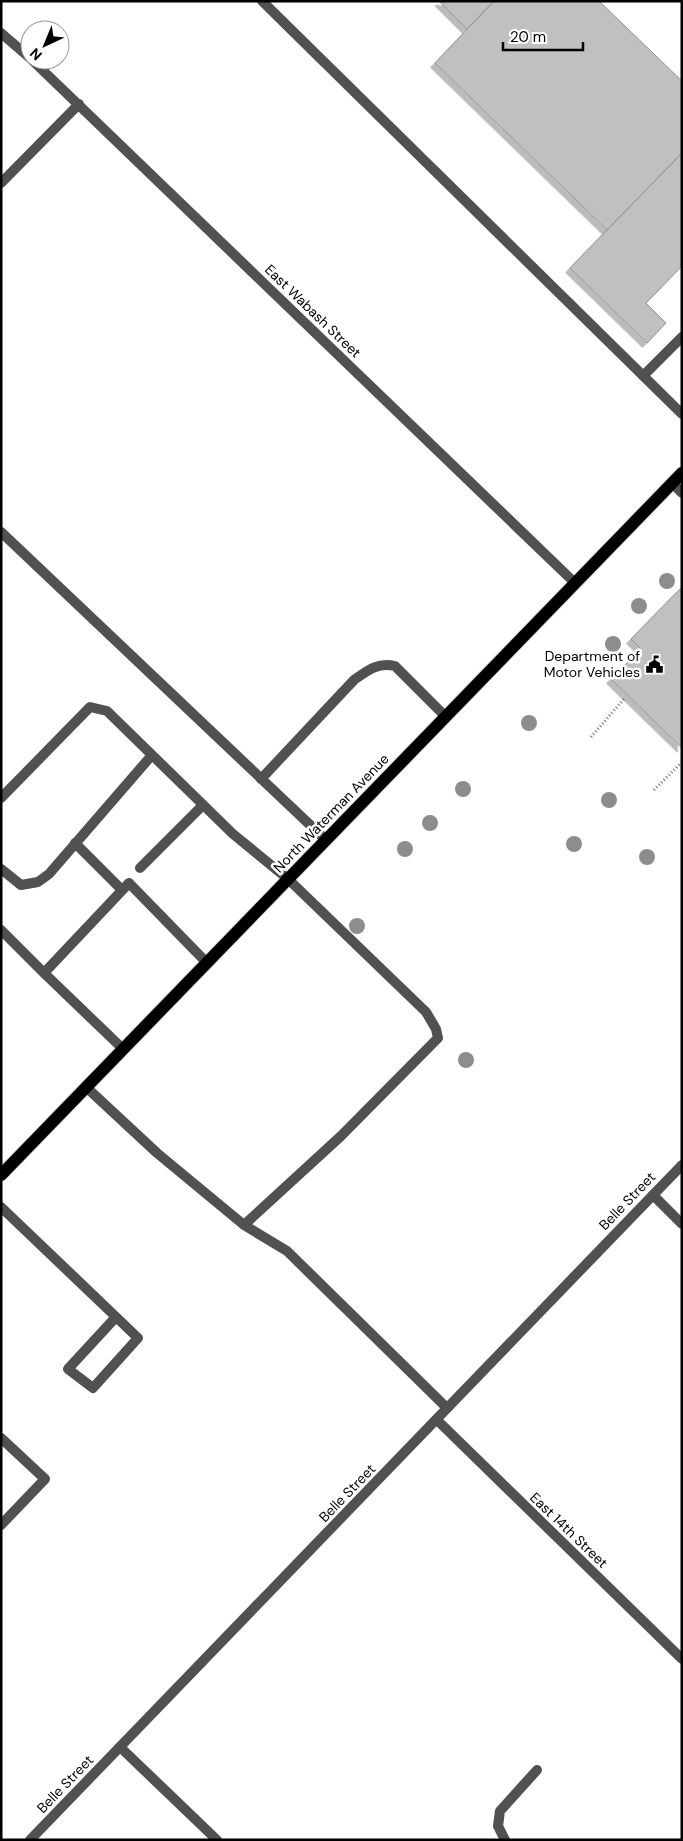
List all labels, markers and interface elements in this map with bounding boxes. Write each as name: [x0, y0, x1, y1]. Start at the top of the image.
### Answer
north arrow: [20, 20, 70, 70]
scale bar: [503, 20, 583, 52]
text: 20 m: [510, 27, 546, 47]
text: N: [26, 44, 46, 64]
street label: East Wabash Street: [261, 260, 365, 362]
place label: Department of Motor Vehicles: [544, 647, 640, 681]
public building icon: Department of Motor Vehicles: [644, 654, 664, 674]
street label: North Waterman Avenue: [269, 750, 393, 876]
street label: Belle Street: [595, 1168, 659, 1234]
street label: Belle Street: [315, 1460, 379, 1526]
street label: East 14th Street: [526, 1488, 612, 1572]
street label: Belle Street: [33, 1751, 97, 1817]

